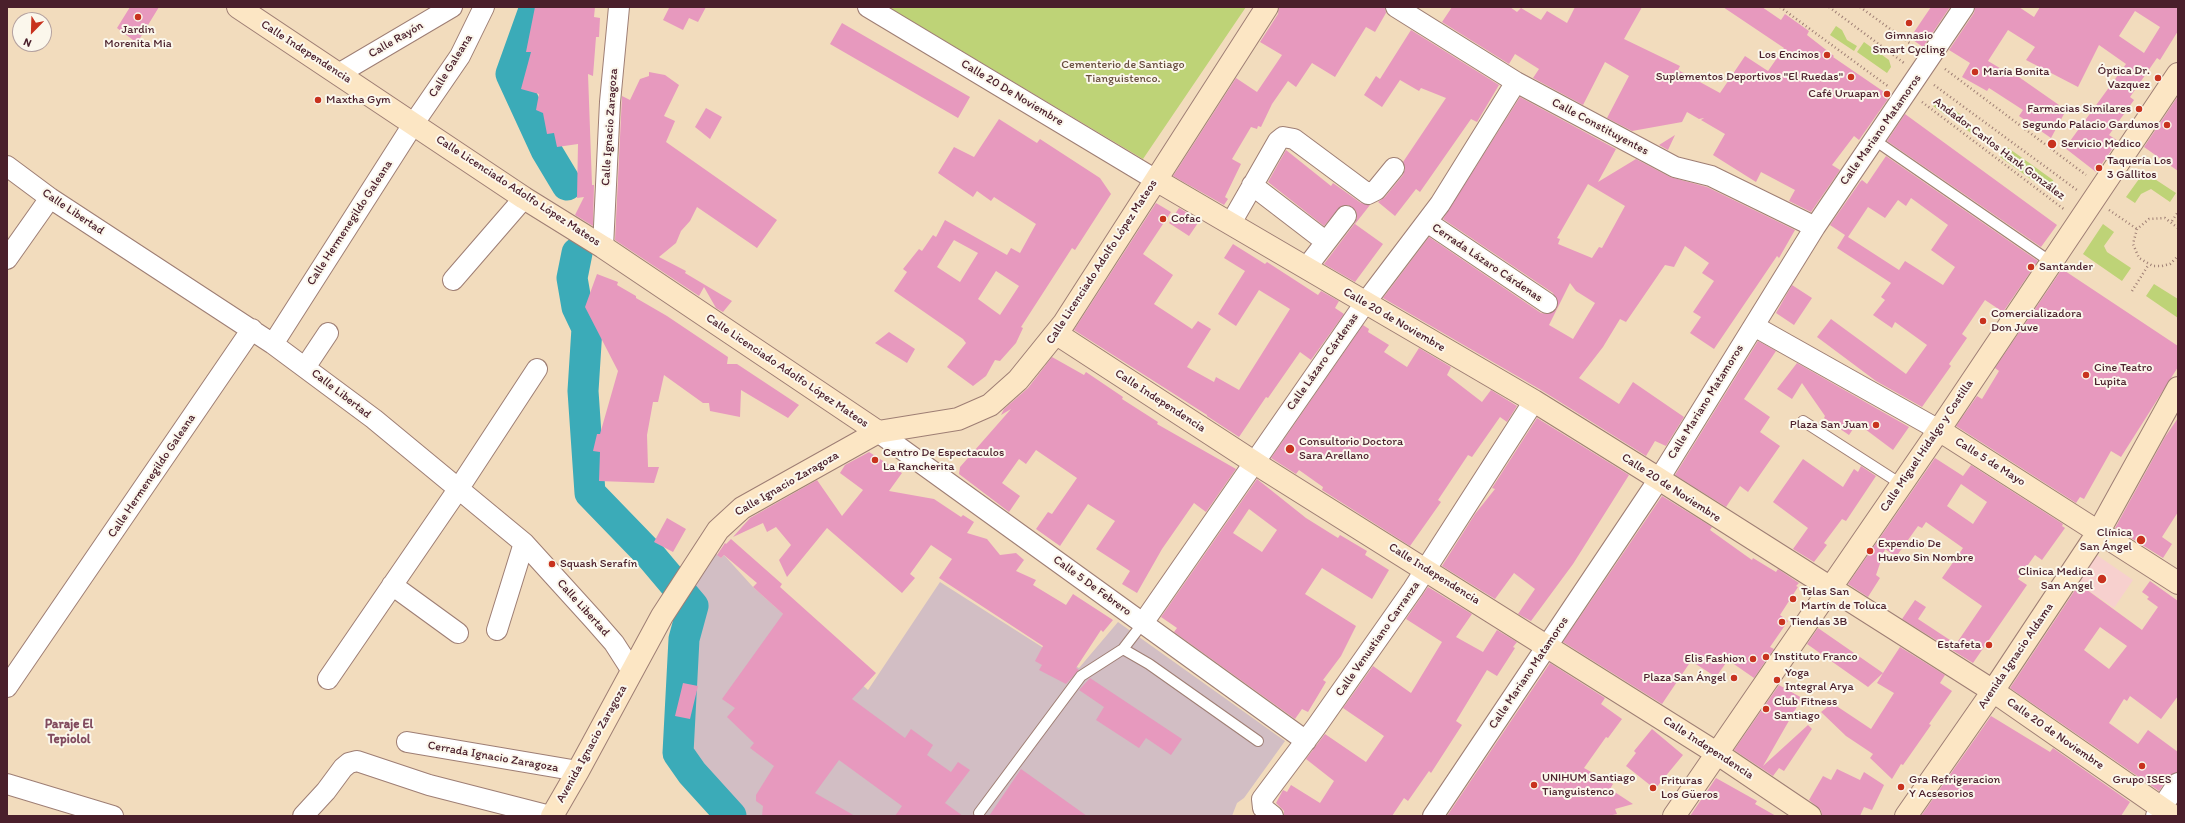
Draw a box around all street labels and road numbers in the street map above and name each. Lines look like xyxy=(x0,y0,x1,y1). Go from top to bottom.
street label: Calle Independencia xyxy=(258,17,354,87)
street label: Calle Rayón xyxy=(366,19,426,61)
street label: Calle Galeana xyxy=(426,32,476,100)
street label: Calle 20 De Noviembre xyxy=(958,57,1066,129)
street label: Calle Ignacio Zaragoza xyxy=(599,68,621,186)
street label: Calle Mariano Matamoros xyxy=(1837,72,1925,188)
street label: Calle Constituyentes xyxy=(1549,95,1651,159)
street label: Andador Carlos Hank González xyxy=(1930,95,2068,203)
street label: Calle Licenciado Adolfo López Mateos xyxy=(433,132,603,250)
street label: Calle Hermenegildo Galeana xyxy=(304,158,396,288)
street label: Calle Licenciado Adolfo López Mateos xyxy=(1043,177,1161,347)
street label: Calle Libertad xyxy=(39,186,107,238)
street label: Cerrada Lázaro Cárdenas xyxy=(1429,221,1545,305)
street label: Calle 20 de Noviembre xyxy=(1340,285,1448,355)
street label: Calle Licenciado Adolfo López Mateos xyxy=(703,311,871,431)
street label: Calle Lázaro Cárdenas xyxy=(1284,311,1362,413)
street label: Calle Mariano Matamoros xyxy=(1665,342,1747,462)
street label: Calle Libertad xyxy=(308,366,374,422)
street label: Calle Independencia xyxy=(1112,366,1208,436)
street label: Calle Miguel Hidalgo y Costilla xyxy=(1877,377,1977,515)
street label: Calle Hermenegildo Galeana xyxy=(105,411,199,541)
street label: Calle 5 de Mayo xyxy=(1952,435,2028,489)
street label: Calle Ignacio Zaragoza xyxy=(732,448,842,520)
street label: Calle 20 de Noviembre xyxy=(1619,450,1723,526)
street label: Calle Independencia xyxy=(1386,540,1482,608)
street label: Calle 5 De Febrero xyxy=(1050,553,1134,619)
street label: Calle Libertad xyxy=(554,576,612,640)
street label: Calle Venustiano Carranza xyxy=(1333,579,1423,699)
street label: Avenida Ignacio Aldama xyxy=(1975,600,2057,712)
street label: Calle Mariano Matamoros xyxy=(1486,614,1572,732)
street label: Avenida Ignacio Zaragoza xyxy=(554,683,630,805)
street label: Calle 20 de Noviembre xyxy=(2004,695,2106,773)
street label: Calle Independencia xyxy=(1660,713,1756,783)
street label: Cerrada Ignacio Zaragoza xyxy=(426,738,560,776)

